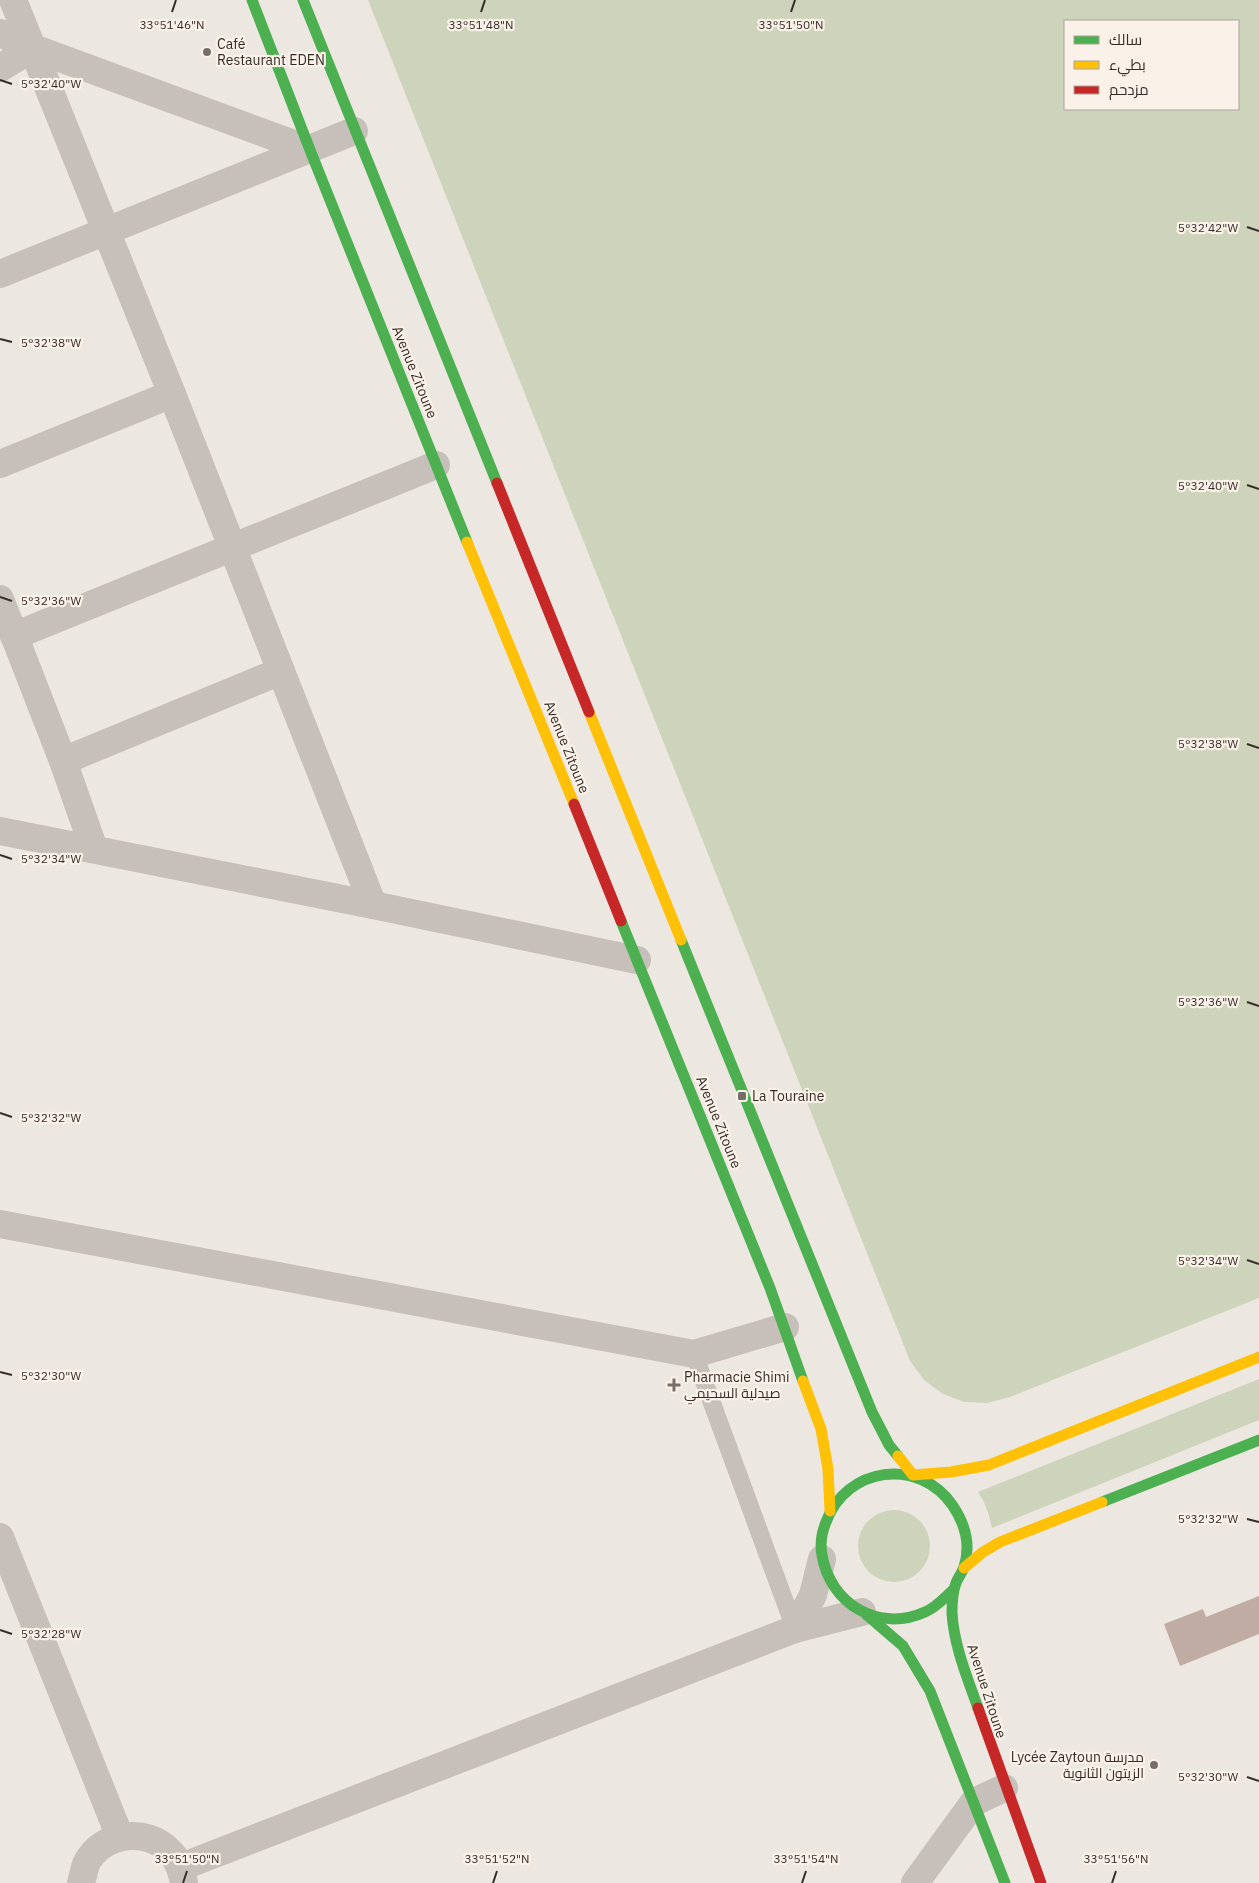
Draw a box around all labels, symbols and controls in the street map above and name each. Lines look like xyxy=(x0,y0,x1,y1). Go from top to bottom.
text: 33°51'46"N xyxy=(139,17,205,32)
text: 33°51'48"N xyxy=(448,17,514,32)
text: 33°51'50"N xyxy=(758,17,824,32)
legend xyxy=(1064,20,1239,110)
text: سالك xyxy=(1109,30,1142,49)
place label: Café Restaurant EDEN xyxy=(217,35,325,69)
marker: Café Restaurant EDEN xyxy=(201,46,213,58)
text: بطيء xyxy=(1109,55,1146,77)
text: 5°32'40"W xyxy=(21,76,82,91)
text: مزدحم xyxy=(1109,80,1149,100)
text: 5°32'42"W xyxy=(1178,220,1239,235)
street label: Avenue Zitoune xyxy=(388,323,442,421)
text: 5°32'38"W xyxy=(21,335,82,350)
text: 5°32'40"W xyxy=(1178,478,1239,493)
text: 5°32'36"W xyxy=(21,593,82,608)
street label: Avenue Zitoune xyxy=(540,698,594,796)
text: 5°32'38"W xyxy=(1178,736,1239,751)
text: 5°32'34"W xyxy=(21,851,82,866)
text: 5°32'36"W xyxy=(1178,994,1239,1009)
street label: Avenue Zitoune xyxy=(692,1073,746,1171)
place label: La Touraine xyxy=(752,1087,825,1105)
marker: La Touraine xyxy=(736,1090,748,1102)
text: 5°32'32"W xyxy=(21,1110,82,1125)
text: 5°32'34"W xyxy=(1178,1253,1239,1268)
text: 5°32'30"W xyxy=(21,1368,82,1383)
place label: Pharmacie Shimi صيدلية السحيمي xyxy=(684,1368,790,1405)
marker: Pharmacie Shimi صيدلية السحيمي xyxy=(668,1379,680,1391)
text: 5°32'32"W xyxy=(1178,1511,1239,1526)
text: 5°32'28"W xyxy=(21,1626,82,1641)
street label: Avenue Zitoune xyxy=(963,1642,1011,1741)
place label: Lycée Zaytoun مدرسة الزيتون الثانوية xyxy=(1011,1748,1144,1782)
marker: Lycée Zaytoun مدرسة الزيتون الثانوية xyxy=(1148,1759,1160,1771)
text: 5°32'30"W xyxy=(1178,1769,1239,1784)
text: 33°51'50"N xyxy=(154,1851,220,1866)
text: 33°51'52"N xyxy=(464,1851,530,1866)
text: 33°51'54"N xyxy=(773,1851,839,1866)
text: 33°51'56"N xyxy=(1083,1851,1149,1866)

